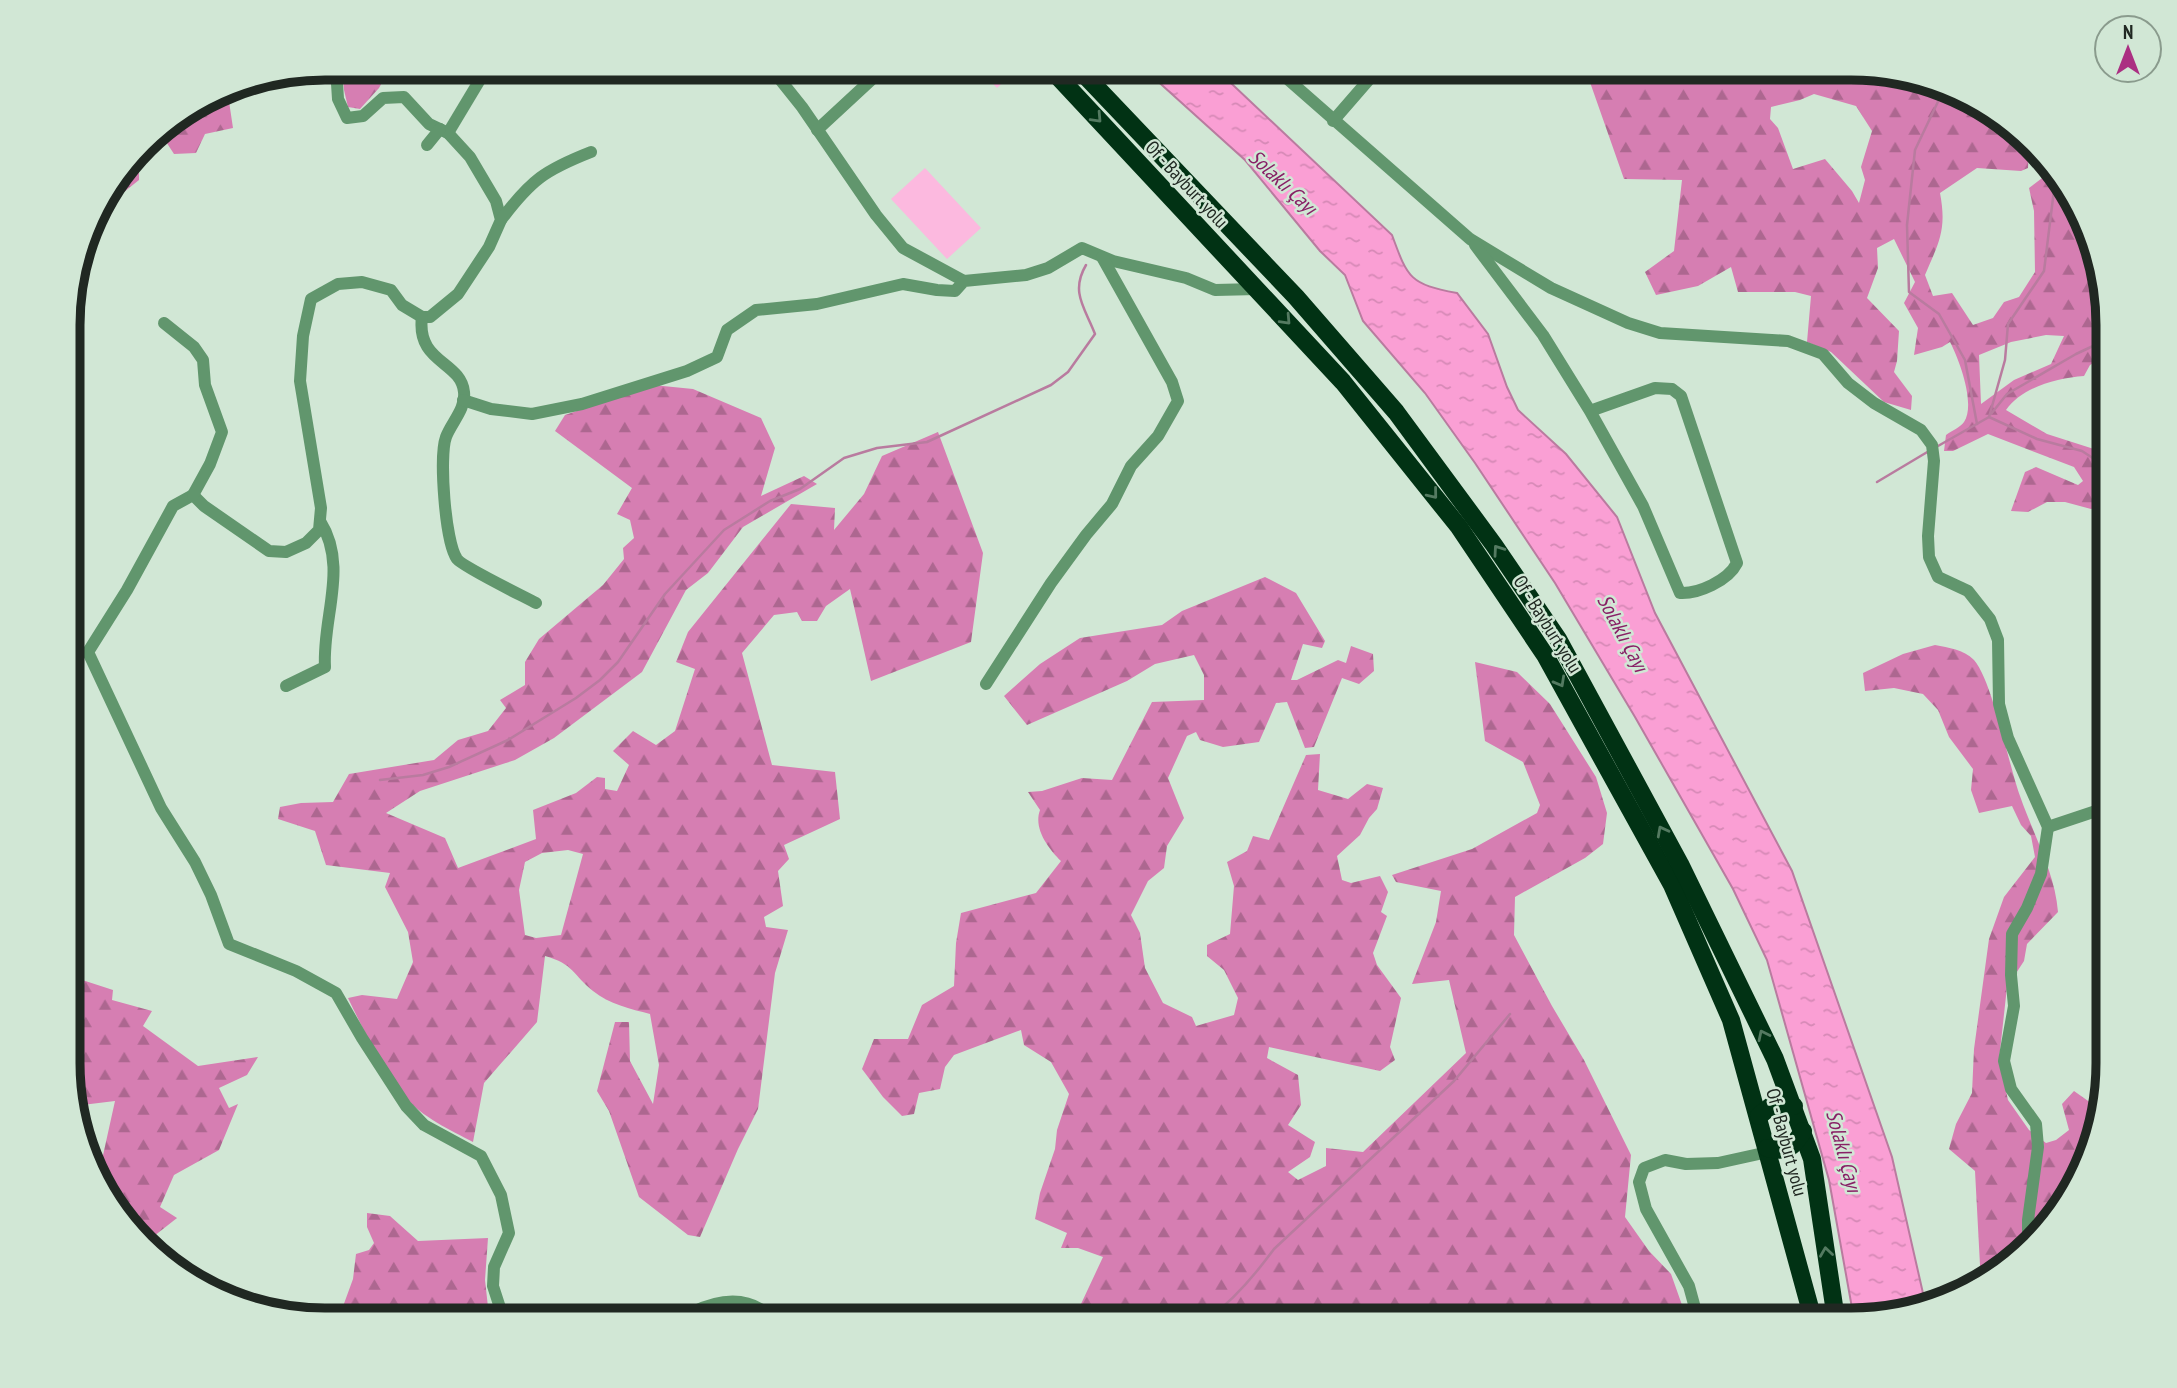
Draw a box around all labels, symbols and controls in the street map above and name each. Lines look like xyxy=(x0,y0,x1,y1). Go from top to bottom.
north arrow xyxy=(2093,14,2163,84)
text: N xyxy=(2123,20,2133,44)
one-way arrow xyxy=(1089,110,1102,123)
street label: Of - Bayburt yolu xyxy=(1141,135,1233,233)
water label: Solaklı Çayı xyxy=(1243,144,1324,221)
one-way arrow xyxy=(1278,312,1290,325)
one-way arrow xyxy=(1424,486,1437,498)
one-way arrow xyxy=(1493,545,1506,558)
street label: Of - Bayburt yolu xyxy=(1509,571,1587,677)
water label: Solaklı Çayı xyxy=(1591,590,1655,678)
one-way arrow xyxy=(1552,675,1565,687)
one-way arrow xyxy=(1657,826,1670,838)
one-way arrow xyxy=(1758,1030,1772,1042)
street label: Of - Bayburt yolu xyxy=(1761,1086,1813,1198)
water label: Solaklı Çayı xyxy=(1820,1107,1868,1196)
one-way arrow xyxy=(1819,1246,1834,1258)

